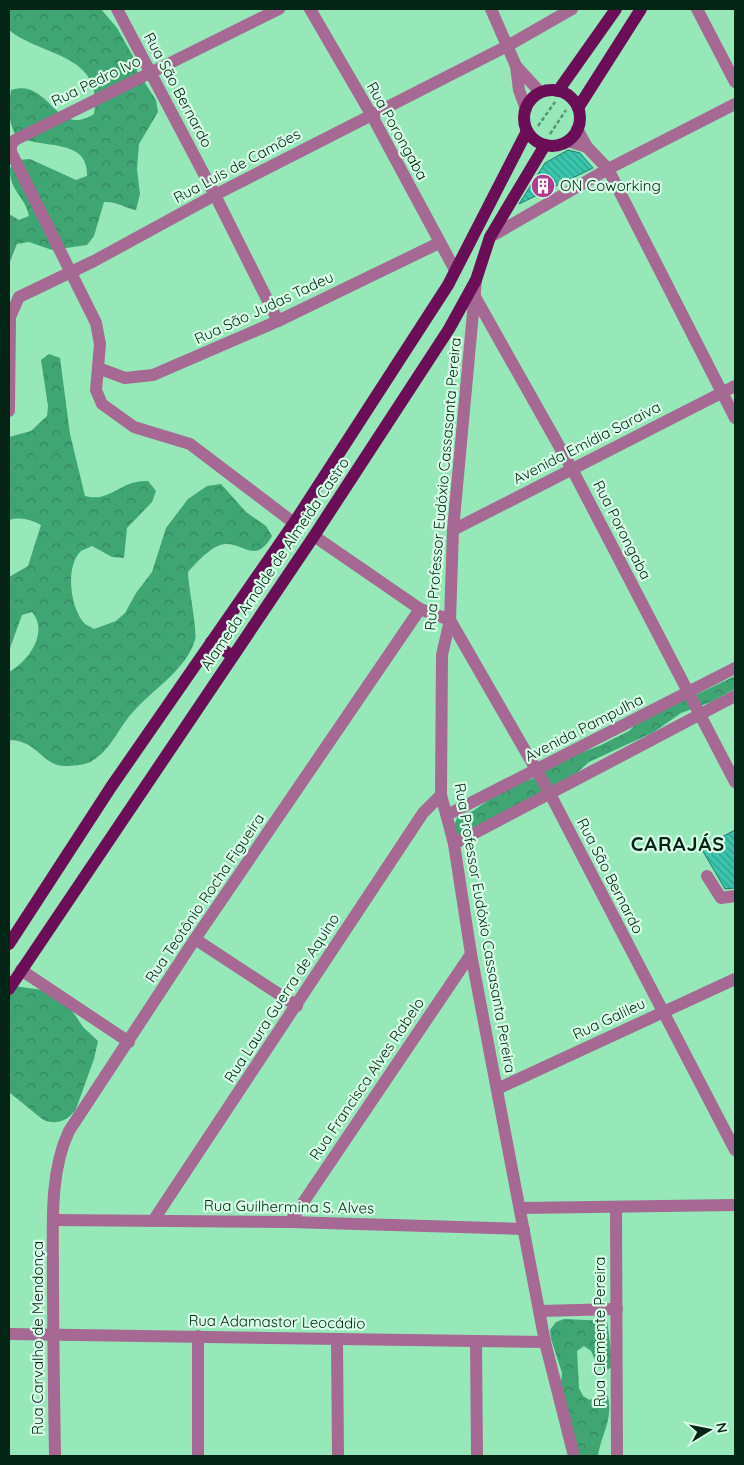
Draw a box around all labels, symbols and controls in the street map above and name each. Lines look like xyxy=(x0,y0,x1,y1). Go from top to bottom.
street label: Rua São Bernardo xyxy=(140,29,217,151)
street label: Rua Pedro Ivo xyxy=(48,51,144,110)
street label: Rua Porongaba xyxy=(363,78,432,183)
street label: Rua Luis de Camões xyxy=(170,124,304,207)
building icon: ON Coworking xyxy=(530,173,556,199)
place label: ON Coworking xyxy=(560,176,661,195)
street label: Rua São Judas Tadeu xyxy=(191,267,336,348)
street label: Rua Professor Eudóxio Cassasanta Pereira xyxy=(420,337,465,631)
street label: Avenida Emídia Saraiva xyxy=(510,397,664,488)
street label: Alameda Arnolde de Almeida Castro xyxy=(196,454,353,674)
street label: Rua Porongaba xyxy=(589,477,656,583)
street label: Avenida Pampulha xyxy=(521,690,646,766)
street label: Rua Professor Eudóxio Cassasanta Pereira xyxy=(451,781,520,1074)
street label: Rua Teotônio Rocha Figueira xyxy=(141,810,268,986)
street label: Rua São Bernardo xyxy=(573,815,648,937)
district label: CARAJÁS xyxy=(631,831,725,856)
street label: Rua Laura Guerra de Aquino xyxy=(220,910,343,1086)
street label: Rua Galileu xyxy=(569,993,648,1044)
street label: Rua Francisca Alves Rabelo xyxy=(305,994,428,1163)
street label: Rua Guilhermina S. Alves xyxy=(204,1196,374,1217)
street label: Rua Carvalho de Mendonça xyxy=(28,1241,47,1435)
street label: Rua Clemente Pereira xyxy=(590,1257,609,1407)
street label: Rua Adamastor Leocádio xyxy=(188,1310,366,1333)
north arrow xyxy=(684,1405,734,1455)
text: N xyxy=(712,1421,732,1434)

